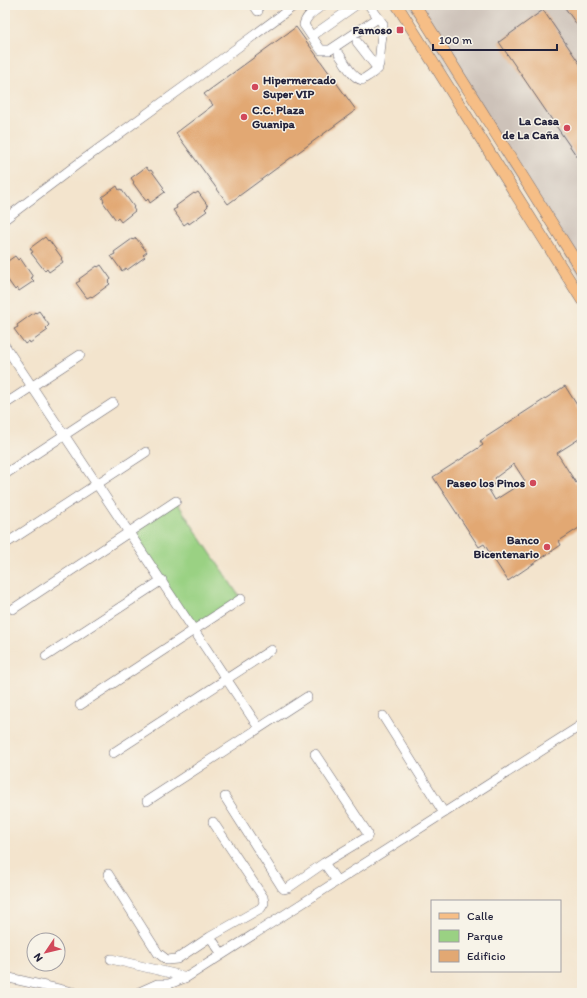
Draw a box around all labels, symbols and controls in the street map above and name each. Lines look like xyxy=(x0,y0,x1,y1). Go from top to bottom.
place label: Famoso xyxy=(352,23,392,37)
marker: Famoso xyxy=(395,25,405,35)
scale bar xyxy=(433,26,557,52)
text: 100 m xyxy=(439,33,472,47)
place label: Hipermercado Super VIP xyxy=(263,73,336,102)
marker: Hipermercado Super VIP xyxy=(250,82,260,92)
place label: C.C. Plaza Guanipa xyxy=(252,103,304,132)
marker: C.C. Plaza Guanipa xyxy=(239,112,249,122)
place label: La Casa de La Caña xyxy=(502,114,560,142)
marker: La Casa de La Caña xyxy=(562,123,572,133)
place label: Paseo los Pinos xyxy=(447,476,526,490)
marker: Paseo los Pinos xyxy=(528,478,538,488)
place label: Banco Bicentenario xyxy=(473,533,539,561)
marker: Banco Bicentenario xyxy=(542,542,552,552)
legend xyxy=(431,900,561,972)
text: Calle xyxy=(467,909,494,923)
text: Parque xyxy=(467,929,503,943)
north arrow xyxy=(26,932,66,972)
text: Edificio xyxy=(467,949,506,963)
text: N xyxy=(31,951,46,964)

